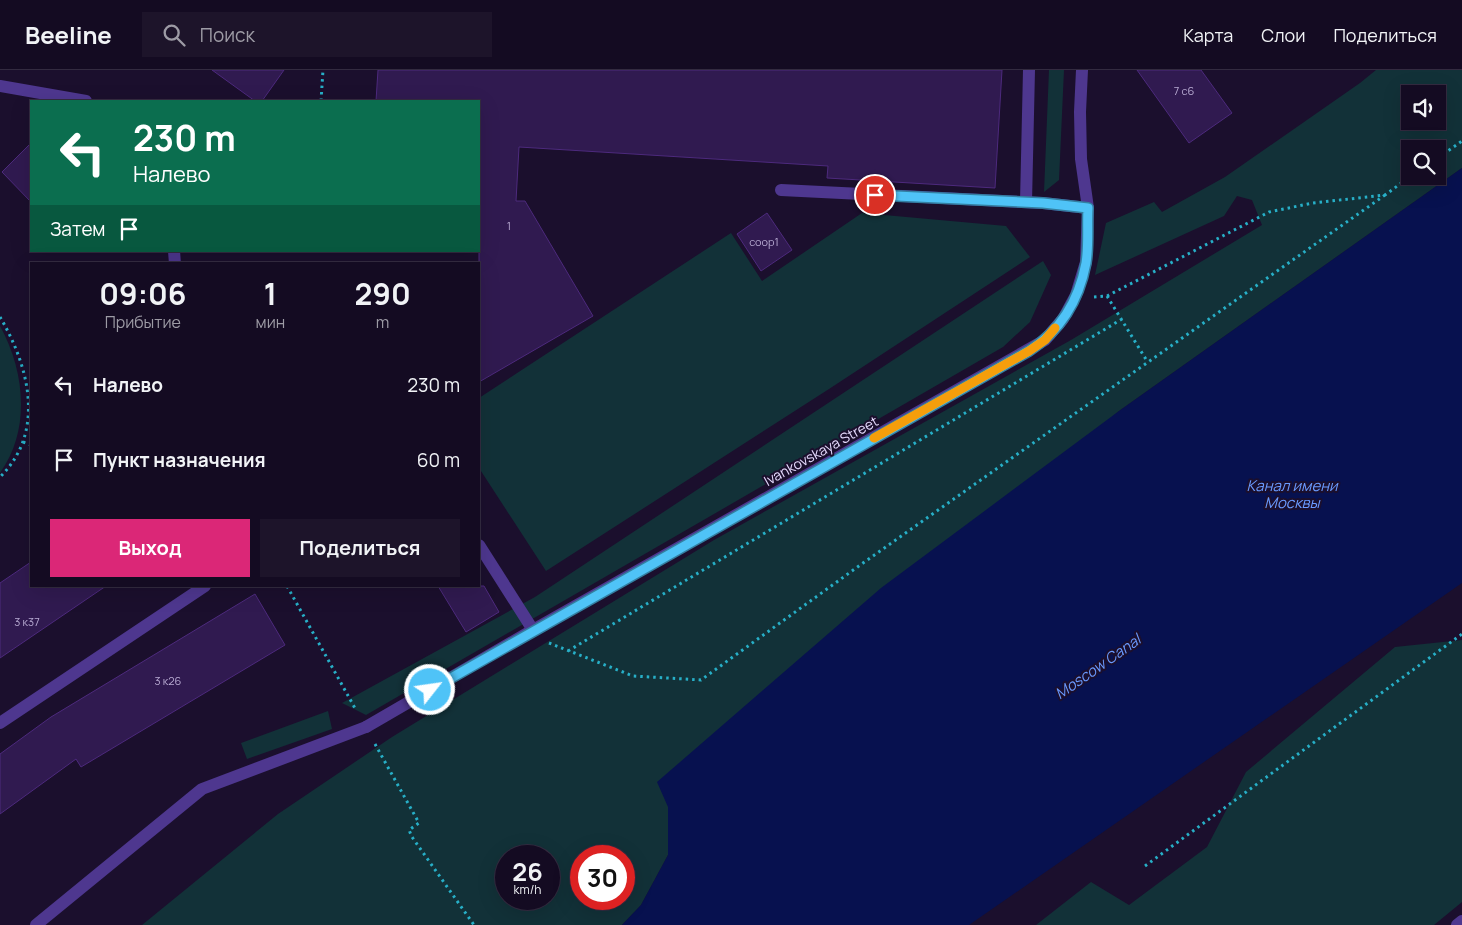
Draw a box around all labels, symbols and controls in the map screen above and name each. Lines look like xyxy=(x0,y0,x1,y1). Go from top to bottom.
search box xyxy=(142,12,492,57)
text: Beeline xyxy=(25,18,112,51)
icon: search xyxy=(160,21,188,49)
text: Поиск xyxy=(200,22,255,48)
text: Карта xyxy=(1183,23,1233,47)
text: Слои xyxy=(1261,23,1305,47)
text: Поделиться xyxy=(1333,23,1437,47)
house number: 7 с6 xyxy=(1174,83,1194,98)
map controls xyxy=(1401,85,1446,185)
button: sound xyxy=(1401,85,1446,130)
text: 230 m xyxy=(133,114,236,162)
icon: left xyxy=(50,120,115,185)
button: search xyxy=(1401,140,1446,185)
text: Налево xyxy=(133,159,211,189)
pin xyxy=(854,174,896,216)
icon: arrive xyxy=(861,181,889,209)
icon: arrive xyxy=(115,215,143,243)
text: Затем xyxy=(50,216,105,242)
house number: 1 xyxy=(507,218,511,233)
house number: соор1 xyxy=(749,234,779,249)
text: 09:06 xyxy=(99,273,186,314)
text: 1 xyxy=(264,273,277,314)
text: 290 xyxy=(354,273,411,314)
text: Прибытие xyxy=(105,311,181,333)
text: мин xyxy=(256,311,285,333)
text: m xyxy=(376,311,389,333)
icon: left xyxy=(50,371,78,399)
text: Налево xyxy=(93,372,163,398)
text: 230 m xyxy=(407,372,460,398)
street label: Ivankovskaya Street xyxy=(760,411,882,490)
icon: arrive xyxy=(50,446,78,474)
text: Пункт назначения xyxy=(93,447,266,473)
text: 60 m xyxy=(417,447,460,473)
water label: Канал имени Москвы xyxy=(1246,475,1339,513)
button: Выход xyxy=(50,519,250,577)
button: Поделиться xyxy=(260,519,460,577)
house number: 3 к37 xyxy=(14,614,40,629)
water label: Moscow Canal xyxy=(1051,628,1147,704)
position arrow xyxy=(403,663,455,715)
house number: 3 к26 xyxy=(155,673,182,688)
speed limit sign: 30 xyxy=(570,845,635,910)
text: 26 xyxy=(512,854,543,889)
text: km/h xyxy=(514,881,541,898)

